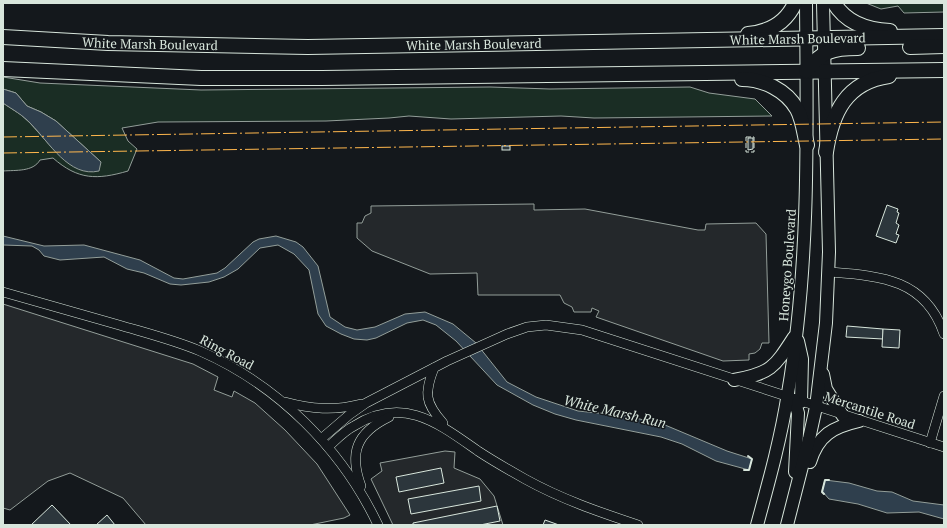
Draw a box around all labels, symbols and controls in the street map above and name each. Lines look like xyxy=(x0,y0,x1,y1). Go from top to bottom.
street label: White Marsh Boulevard xyxy=(730,28,866,49)
street label: White Marsh Boulevard xyxy=(81,33,218,54)
street label: White Marsh Boulevard xyxy=(406,34,542,54)
street label: Honeygo Boulevard xyxy=(774,208,800,322)
street label: Ring Road xyxy=(197,330,257,374)
street label: Mercantile Road xyxy=(822,387,918,433)
water label: White Marsh Run xyxy=(562,390,668,432)

